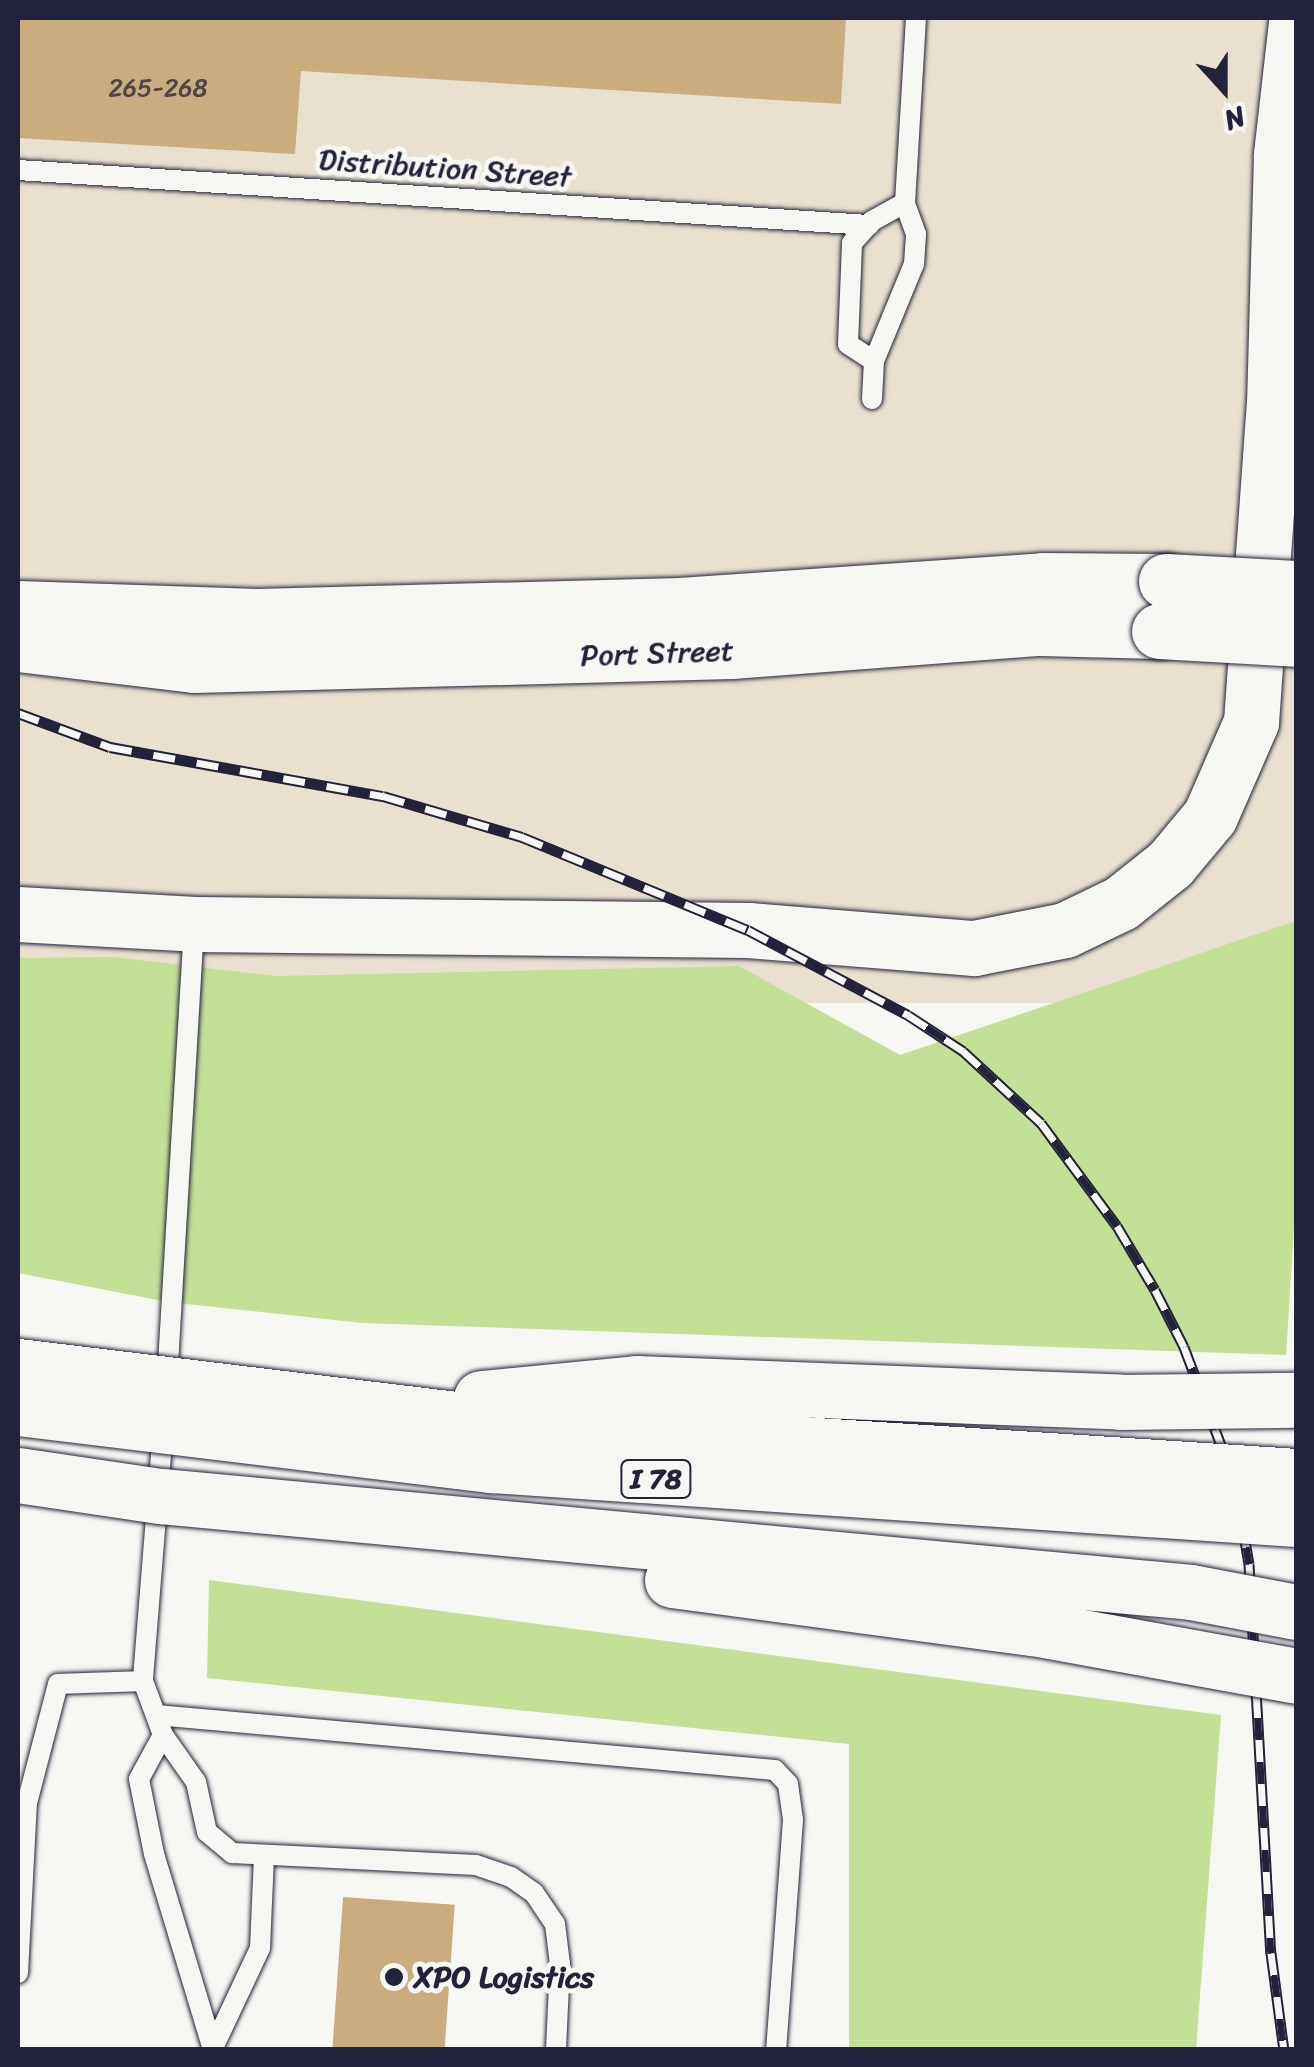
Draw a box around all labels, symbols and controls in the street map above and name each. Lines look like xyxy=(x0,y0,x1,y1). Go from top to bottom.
north arrow xyxy=(1174,40,1274,140)
house number: 265-268 xyxy=(108,73,208,103)
text: N xyxy=(1217,92,1253,145)
street label: Distribution Street xyxy=(317,141,573,195)
street label: Port Street xyxy=(579,632,735,674)
road number: I 78 xyxy=(618,1456,694,1502)
place label: XPO Logistics xyxy=(414,1959,594,1995)
marker: XPO Logistics xyxy=(383,1966,405,1988)

